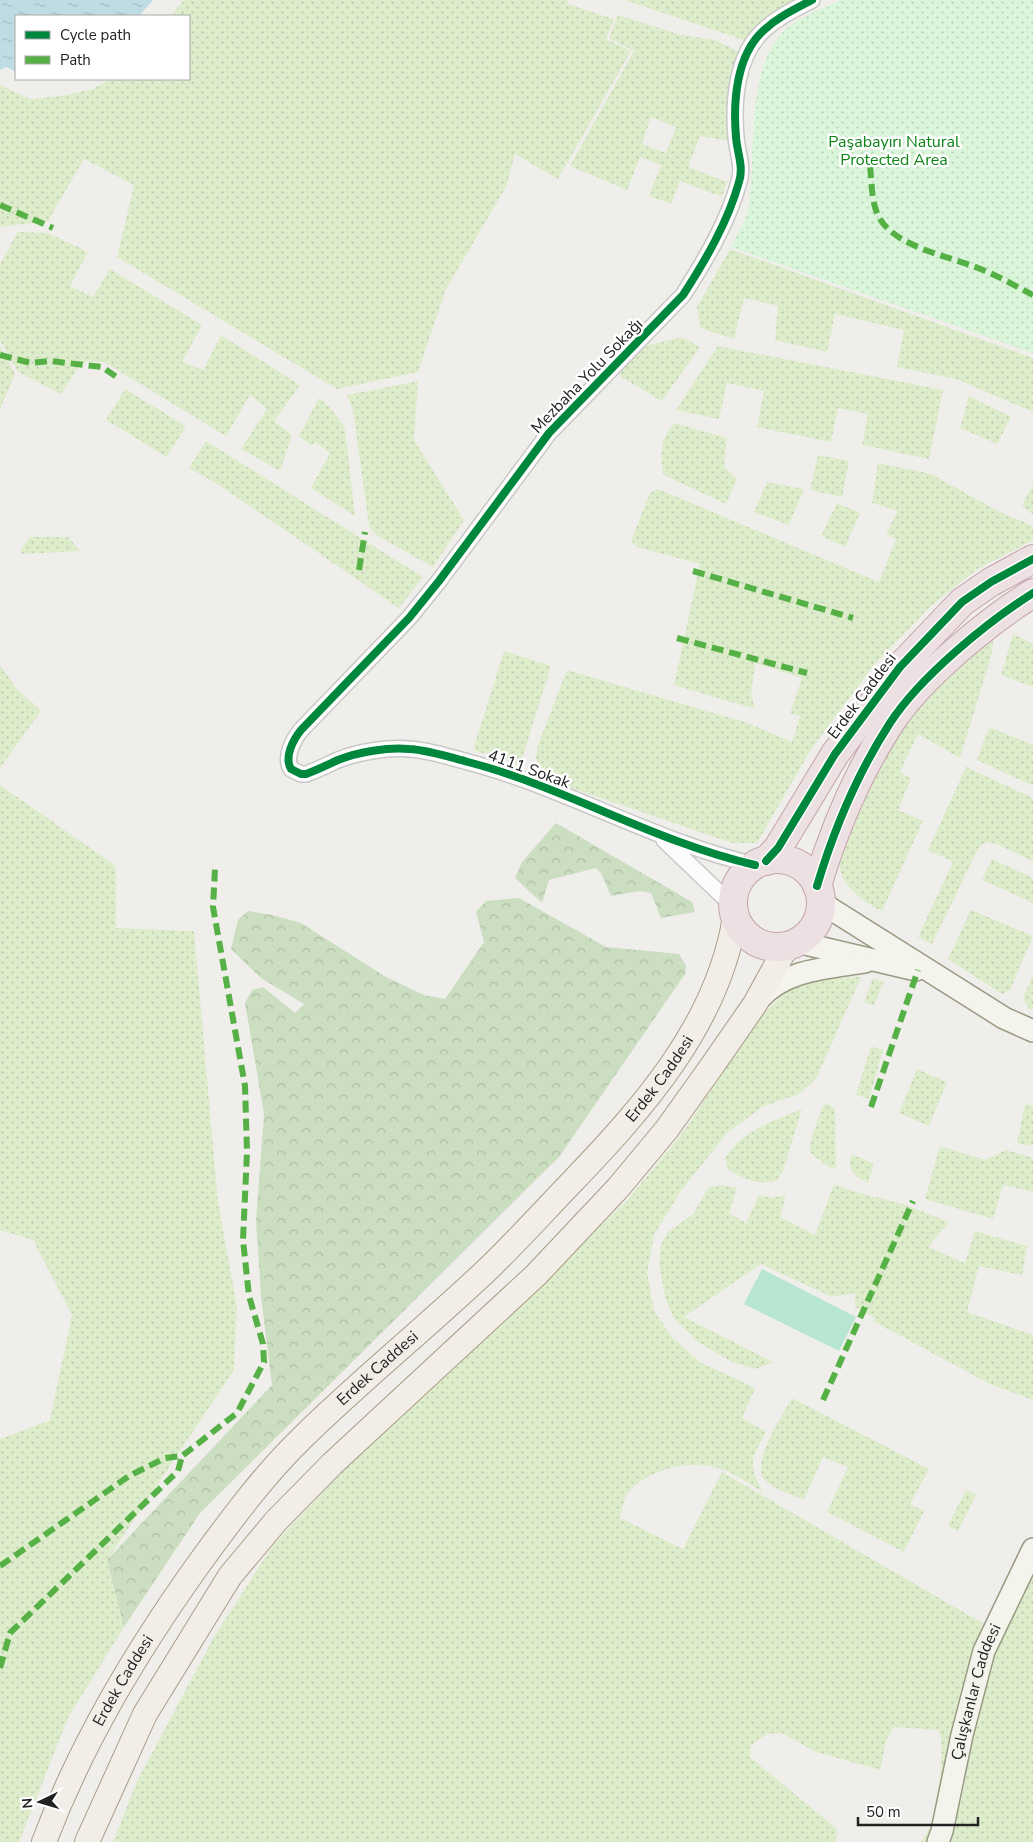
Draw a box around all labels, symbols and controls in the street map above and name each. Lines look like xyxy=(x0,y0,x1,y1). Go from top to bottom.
legend xyxy=(15,15,190,80)
text: Cycle path xyxy=(60,25,131,45)
text: Path xyxy=(60,50,91,70)
park label: Paşabayırı Natural Protected Area xyxy=(828,131,960,171)
street label: Mezbaha Yolu Sokağı xyxy=(526,314,648,438)
street label: Erdek Caddesi xyxy=(822,648,902,744)
street label: 4111 Sokak xyxy=(485,744,574,794)
street label: Erdek Caddesi xyxy=(621,1032,699,1127)
street label: Erdek Caddesi xyxy=(332,1326,423,1411)
street label: Çalışkanlar Caddesi xyxy=(946,1620,1007,1762)
street label: Erdek Caddesi xyxy=(88,1631,159,1730)
north arrow xyxy=(15,1777,65,1827)
scale bar xyxy=(858,1794,978,1826)
text: N xyxy=(18,1797,37,1809)
text: 50 m xyxy=(866,1802,901,1822)

